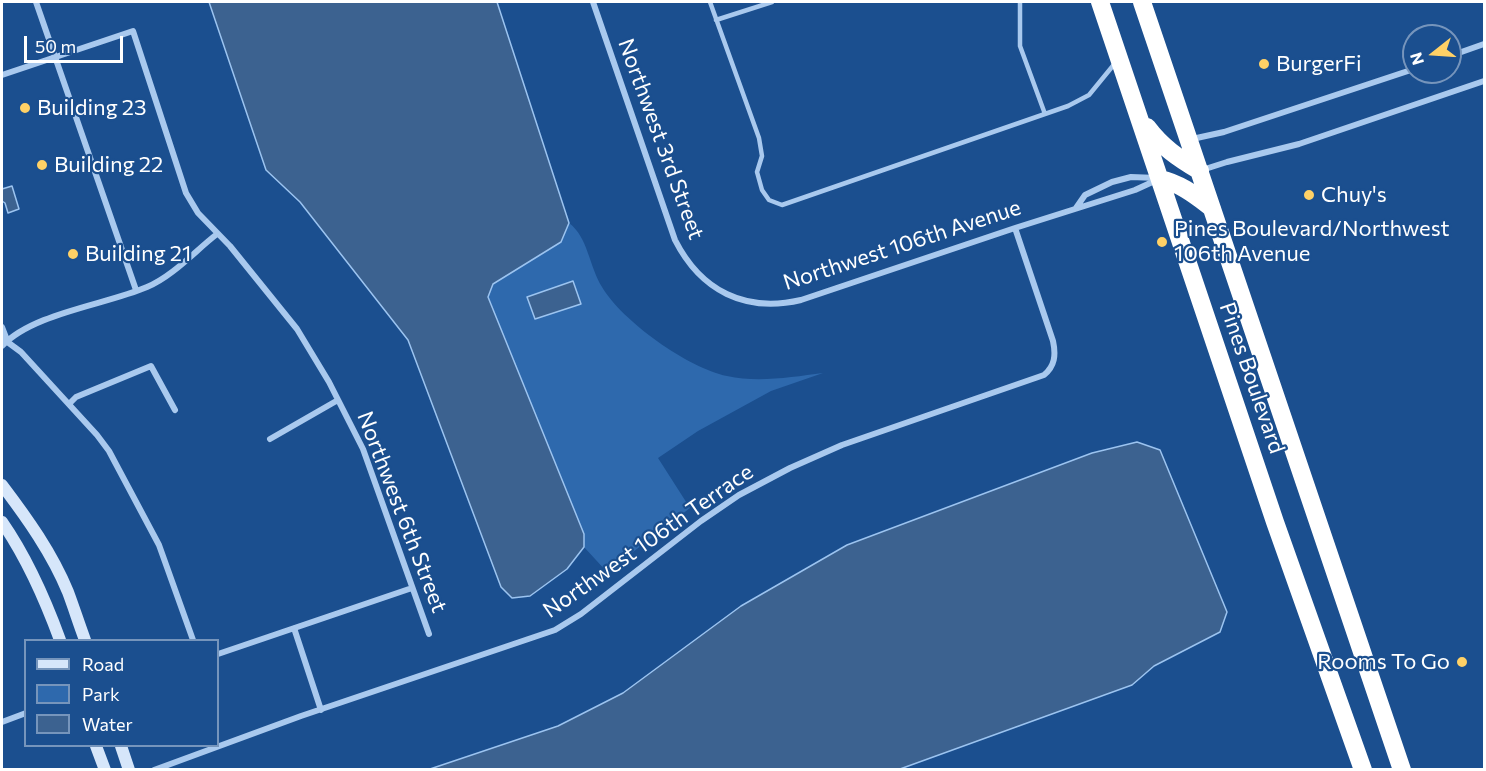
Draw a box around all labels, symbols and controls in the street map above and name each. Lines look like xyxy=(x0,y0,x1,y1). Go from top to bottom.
scale bar xyxy=(27,24,126,62)
north arrow xyxy=(1402,24,1462,84)
text: 50 m xyxy=(35,35,76,57)
street label: Northwest 3rd Street xyxy=(612,35,710,243)
text: N xyxy=(1405,50,1427,67)
place label: BurgerFi xyxy=(1276,51,1362,77)
marker: BurgerFi xyxy=(1257,57,1271,71)
place label: Building 23 xyxy=(37,95,147,121)
marker: Building 23 xyxy=(18,101,32,115)
place label: Building 22 xyxy=(54,152,163,178)
marker: Building 22 xyxy=(35,158,49,172)
place label: Chuy's xyxy=(1321,182,1387,208)
marker: Chuy's xyxy=(1302,188,1316,202)
street label: Northwest 106th Avenue xyxy=(780,194,1024,296)
place label: Pines Boulevard/Northwest 106th Avenue xyxy=(1174,216,1450,268)
marker: Pines Boulevard/Northwest 106th Avenue xyxy=(1155,235,1169,249)
place label: Building 21 xyxy=(85,241,191,267)
marker: Building 21 xyxy=(66,247,80,261)
street label: Pines Boulevard xyxy=(1214,299,1290,457)
street label: Northwest 6th Street xyxy=(351,408,453,616)
street label: Northwest 106th Terrace xyxy=(538,458,758,624)
legend xyxy=(24,639,219,747)
place label: Rooms To Go xyxy=(1317,649,1450,675)
text: Road xyxy=(82,653,124,675)
marker: Rooms To Go xyxy=(1455,655,1469,669)
text: Park xyxy=(82,683,120,705)
text: Water xyxy=(82,713,133,735)

